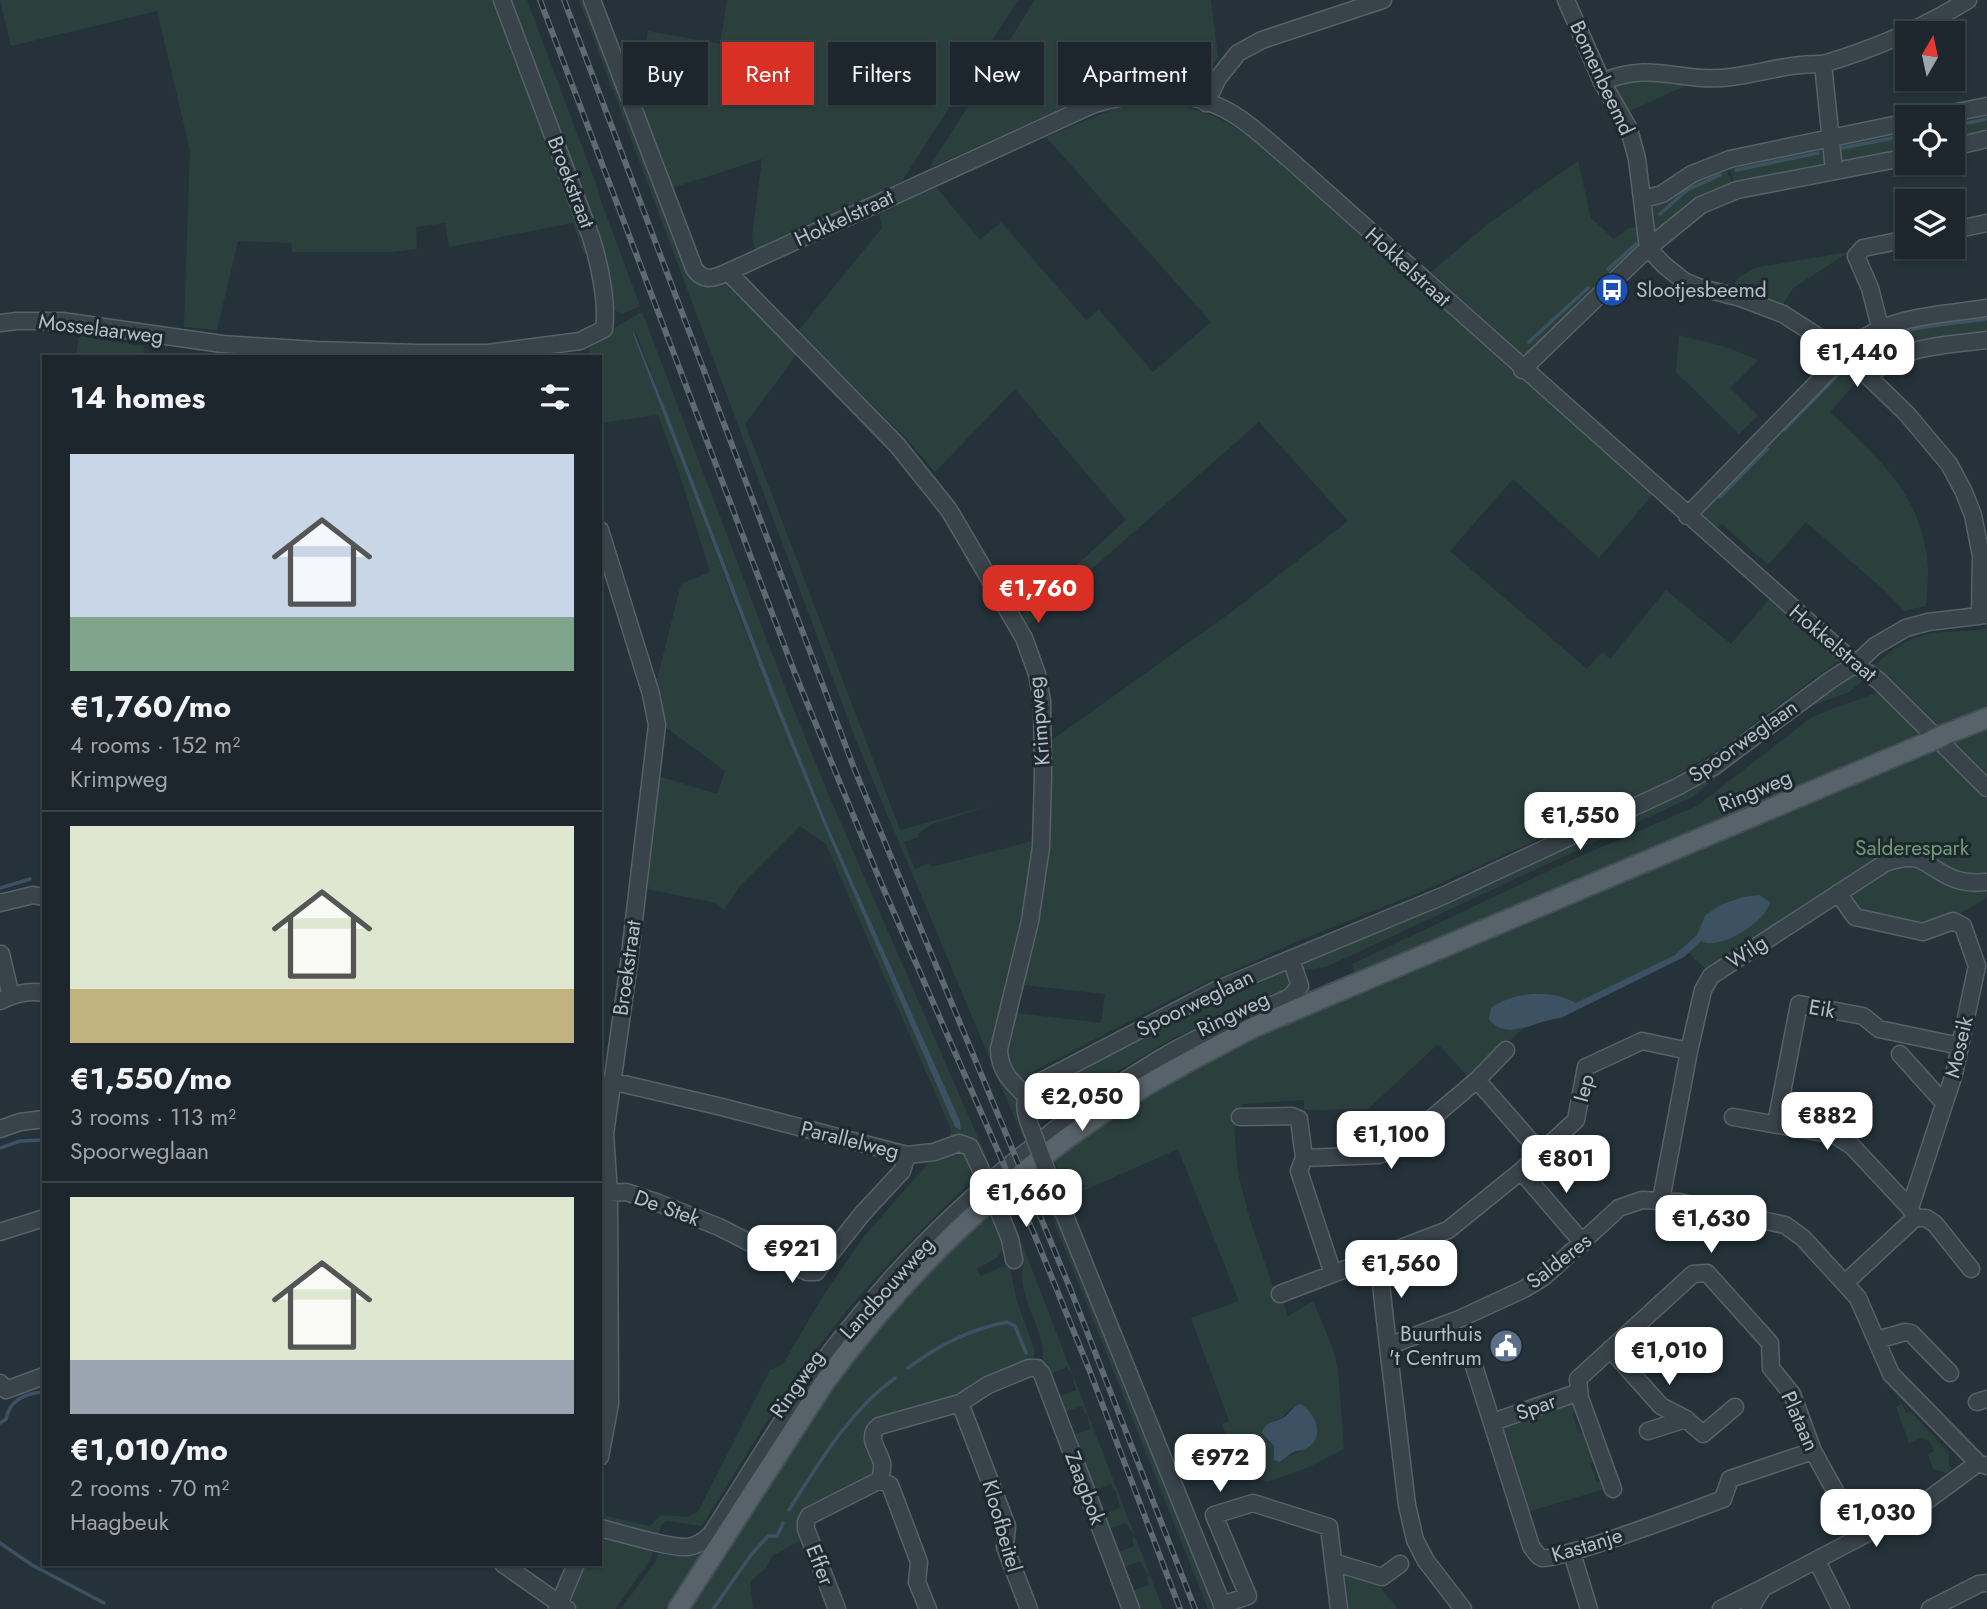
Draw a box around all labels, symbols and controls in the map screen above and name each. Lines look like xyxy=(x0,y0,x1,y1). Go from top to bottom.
street label: Bomenbeemd xyxy=(1562,16,1642,140)
north arrow xyxy=(1895,21,1965,91)
map controls xyxy=(1895,21,1965,259)
chip: Buy xyxy=(623,42,708,105)
chip: Rent xyxy=(722,42,814,105)
chip: Filters xyxy=(828,42,936,105)
chip: New xyxy=(950,42,1044,105)
chip: Apartment xyxy=(1058,42,1211,105)
button: locate xyxy=(1895,105,1965,175)
street label: Broekstraat xyxy=(540,132,602,232)
street label: Hokkelstraat xyxy=(790,182,898,254)
button: layers xyxy=(1895,189,1965,259)
street label: Hokkelstraat xyxy=(1358,220,1458,314)
bus stop icon: Slootjesbeemd xyxy=(1593,271,1631,309)
place label: Slootjesbeemd xyxy=(1636,275,1767,305)
street label: Mosselaarweg xyxy=(37,306,165,352)
pin: €1,440 xyxy=(1800,330,1914,389)
text: €1,440 xyxy=(1816,335,1898,369)
text: 14 homes xyxy=(70,376,205,419)
icon: filters xyxy=(536,378,574,416)
icon: home xyxy=(259,499,385,625)
pin: €1,760 xyxy=(981,566,1095,625)
text: €1,760 xyxy=(999,571,1077,605)
street label: Hokkelstraat xyxy=(1783,597,1883,689)
street label: Krimpweg xyxy=(1020,675,1058,767)
text: €1,760/mo xyxy=(70,685,231,728)
street label: Spoorweglaan xyxy=(1682,692,1804,790)
text: 4 rooms · 152 m² xyxy=(70,728,240,762)
text: Krimpweg xyxy=(70,762,168,796)
street label: Ringweg xyxy=(1714,762,1796,820)
pin: €1,550 xyxy=(1523,792,1637,852)
text: €1,550 xyxy=(1540,798,1620,832)
park label: Salderespark xyxy=(1855,833,1970,863)
icon: home xyxy=(259,871,385,997)
street label: Broekstraat xyxy=(605,918,649,1018)
street label: Wilg xyxy=(1721,928,1773,976)
street label: Spoorweglaan xyxy=(1131,962,1259,1044)
street label: Ringweg xyxy=(1192,984,1274,1044)
street label: Eik xyxy=(1806,992,1838,1026)
street label: Moseik xyxy=(1937,1012,1981,1081)
text: €1,550/mo xyxy=(70,1057,232,1100)
street label: Iep xyxy=(1566,1071,1602,1105)
pin: €2,050 xyxy=(1025,1074,1139,1133)
text: €2,050 xyxy=(1041,1079,1123,1113)
pin: €882 xyxy=(1786,1092,1868,1152)
text: €882 xyxy=(1798,1098,1857,1132)
text: 3 rooms · 113 m² xyxy=(70,1100,236,1134)
pin: €1,100 xyxy=(1334,1112,1448,1171)
street label: Parallelweg xyxy=(798,1113,902,1167)
text: €1,100 xyxy=(1353,1117,1429,1151)
text: Spoorweglaan xyxy=(70,1134,209,1168)
pin: €801 xyxy=(1525,1136,1607,1195)
text: €801 xyxy=(1538,1141,1594,1175)
pin: €1,660 xyxy=(969,1170,1083,1229)
text: €1,660 xyxy=(986,1175,1066,1209)
street label: De Stek xyxy=(630,1182,705,1234)
pin: €1,630 xyxy=(1654,1196,1768,1255)
text: €1,630 xyxy=(1671,1201,1751,1235)
pin: €921 xyxy=(751,1226,833,1285)
street label: Salderes xyxy=(1520,1226,1598,1296)
street label: Landbouwweg xyxy=(833,1230,941,1346)
text: €921 xyxy=(763,1231,821,1265)
pin: €1,560 xyxy=(1344,1240,1458,1300)
icon: home xyxy=(259,1242,385,1368)
text: €1,560 xyxy=(1361,1246,1441,1280)
place label: Buurthuis 't Centrum xyxy=(1389,1319,1482,1373)
public building icon: Buurthuis 't Centrum xyxy=(1487,1327,1525,1365)
pin: €1,010 xyxy=(1612,1328,1726,1387)
text: €1,010 xyxy=(1631,1333,1707,1367)
street label: Ringweg xyxy=(763,1344,831,1424)
street label: Spar xyxy=(1512,1386,1561,1428)
street label: Plataan xyxy=(1774,1386,1826,1456)
text: €1,010/mo xyxy=(70,1428,228,1471)
pin: €972 xyxy=(1179,1434,1261,1494)
text: €972 xyxy=(1191,1440,1249,1474)
street label: Zaagbok xyxy=(1057,1447,1113,1530)
text: 2 rooms · 70 m² xyxy=(70,1471,229,1505)
street label: Kloofbeitel xyxy=(975,1476,1029,1576)
pin: €1,030 xyxy=(1819,1490,1933,1549)
text: €1,030 xyxy=(1837,1495,1915,1529)
text: Haagbeuk xyxy=(70,1505,169,1539)
street label: Kastanje xyxy=(1548,1520,1626,1570)
street label: Effer xyxy=(798,1540,842,1591)

